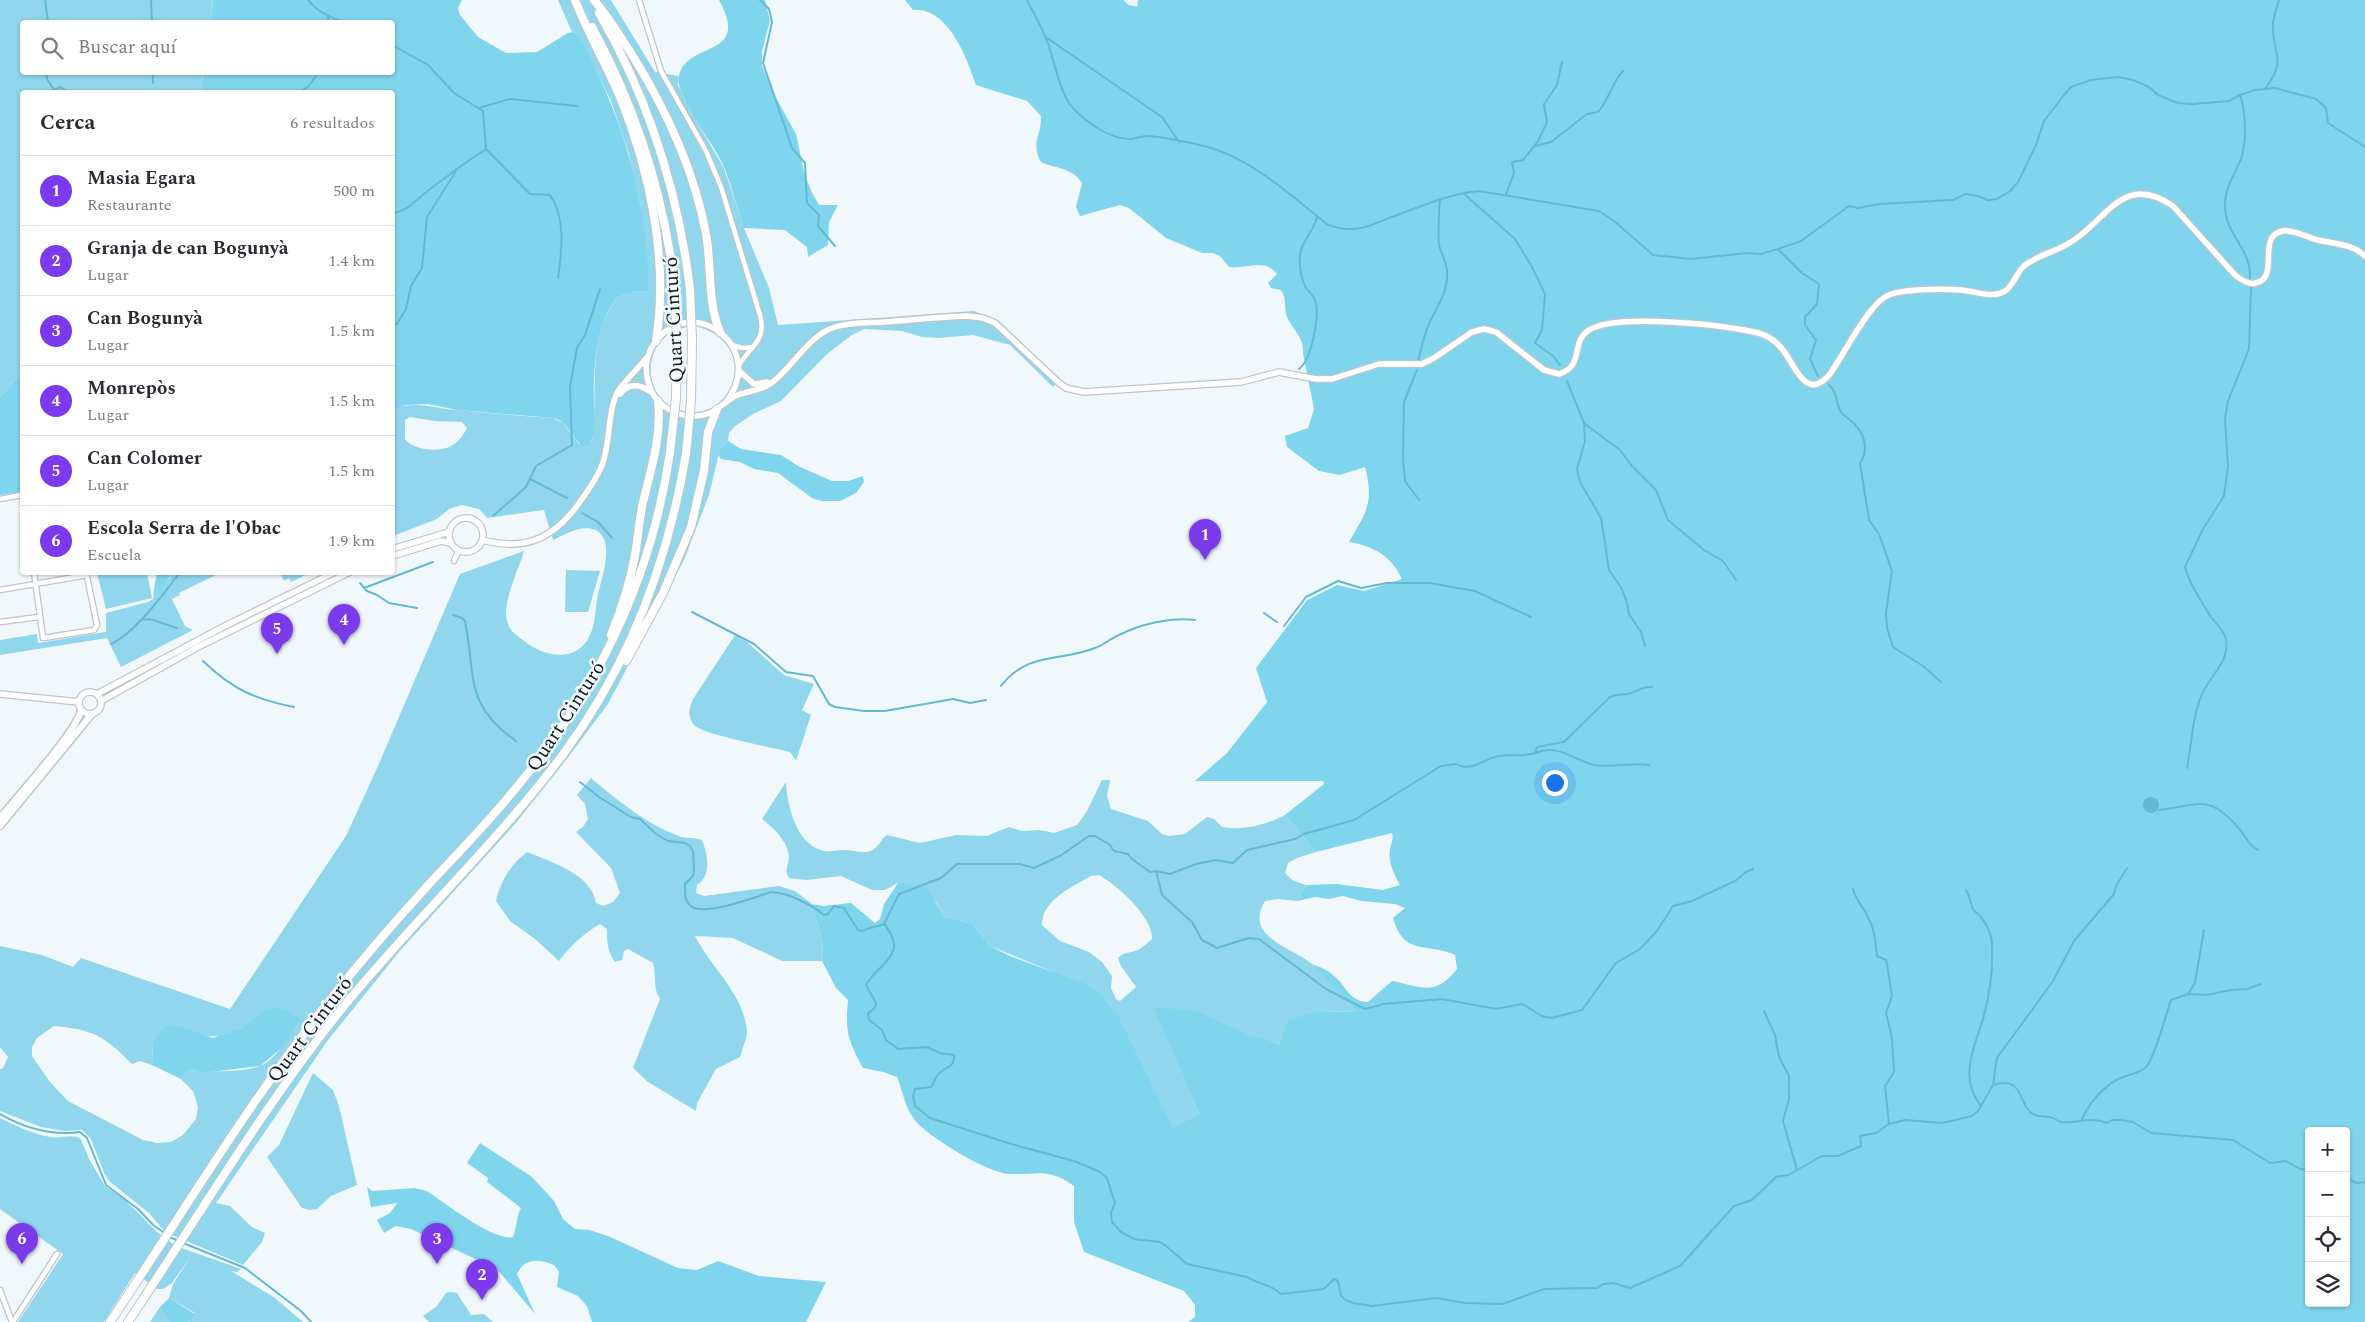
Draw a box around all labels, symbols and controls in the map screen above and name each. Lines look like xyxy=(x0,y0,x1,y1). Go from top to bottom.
search box xyxy=(20,20,395,75)
text: Buscar aquí xyxy=(78,33,177,62)
icon: search xyxy=(38,34,66,62)
text: Cerca xyxy=(40,107,95,139)
text: 6 resultados xyxy=(290,111,375,135)
text: Masia Egara xyxy=(87,164,196,193)
text: 1 xyxy=(52,179,60,203)
text: 500 m xyxy=(333,179,375,203)
text: Restaurante xyxy=(87,193,172,217)
text: Granja de can Bogunyà xyxy=(87,234,289,263)
text: 2 xyxy=(52,249,60,273)
text: 1.4 km xyxy=(328,249,375,273)
street label: Quart Cinturó xyxy=(656,256,692,384)
text: Lugar xyxy=(87,263,129,287)
text: Can Bogunyà xyxy=(87,304,203,333)
text: 3 xyxy=(52,319,60,343)
text: 1.5 km xyxy=(328,319,375,343)
text: Lugar xyxy=(87,333,129,357)
text: Monrepòs xyxy=(87,374,176,403)
text: 4 xyxy=(52,389,60,413)
text: 1.5 km xyxy=(328,389,375,413)
text: Lugar xyxy=(87,403,129,427)
text: Can Colomer xyxy=(87,444,202,473)
text: 5 xyxy=(52,459,60,483)
text: 1.5 km xyxy=(328,459,375,483)
text: Lugar xyxy=(87,473,129,497)
text: Escola Serra de l'Obac xyxy=(87,514,281,543)
pin: 1 xyxy=(1189,519,1221,560)
text: 6 xyxy=(52,529,60,553)
text: 1.9 km xyxy=(328,529,375,553)
text: Escuela xyxy=(87,543,141,567)
pin: 4 xyxy=(328,604,360,645)
pin: 5 xyxy=(261,613,293,654)
street label: Quart Cinturó xyxy=(519,655,613,778)
your location xyxy=(1542,770,1568,796)
street label: Quart Cinturó xyxy=(260,970,360,1089)
map controls xyxy=(2305,1127,2350,1307)
button: + xyxy=(2305,1127,2350,1172)
button: − xyxy=(2305,1172,2350,1217)
button: locate xyxy=(2305,1217,2350,1262)
pin: 6 xyxy=(6,1223,38,1264)
pin: 3 xyxy=(421,1223,453,1264)
pin: 2 xyxy=(466,1259,498,1300)
button: layers xyxy=(2305,1262,2350,1307)

